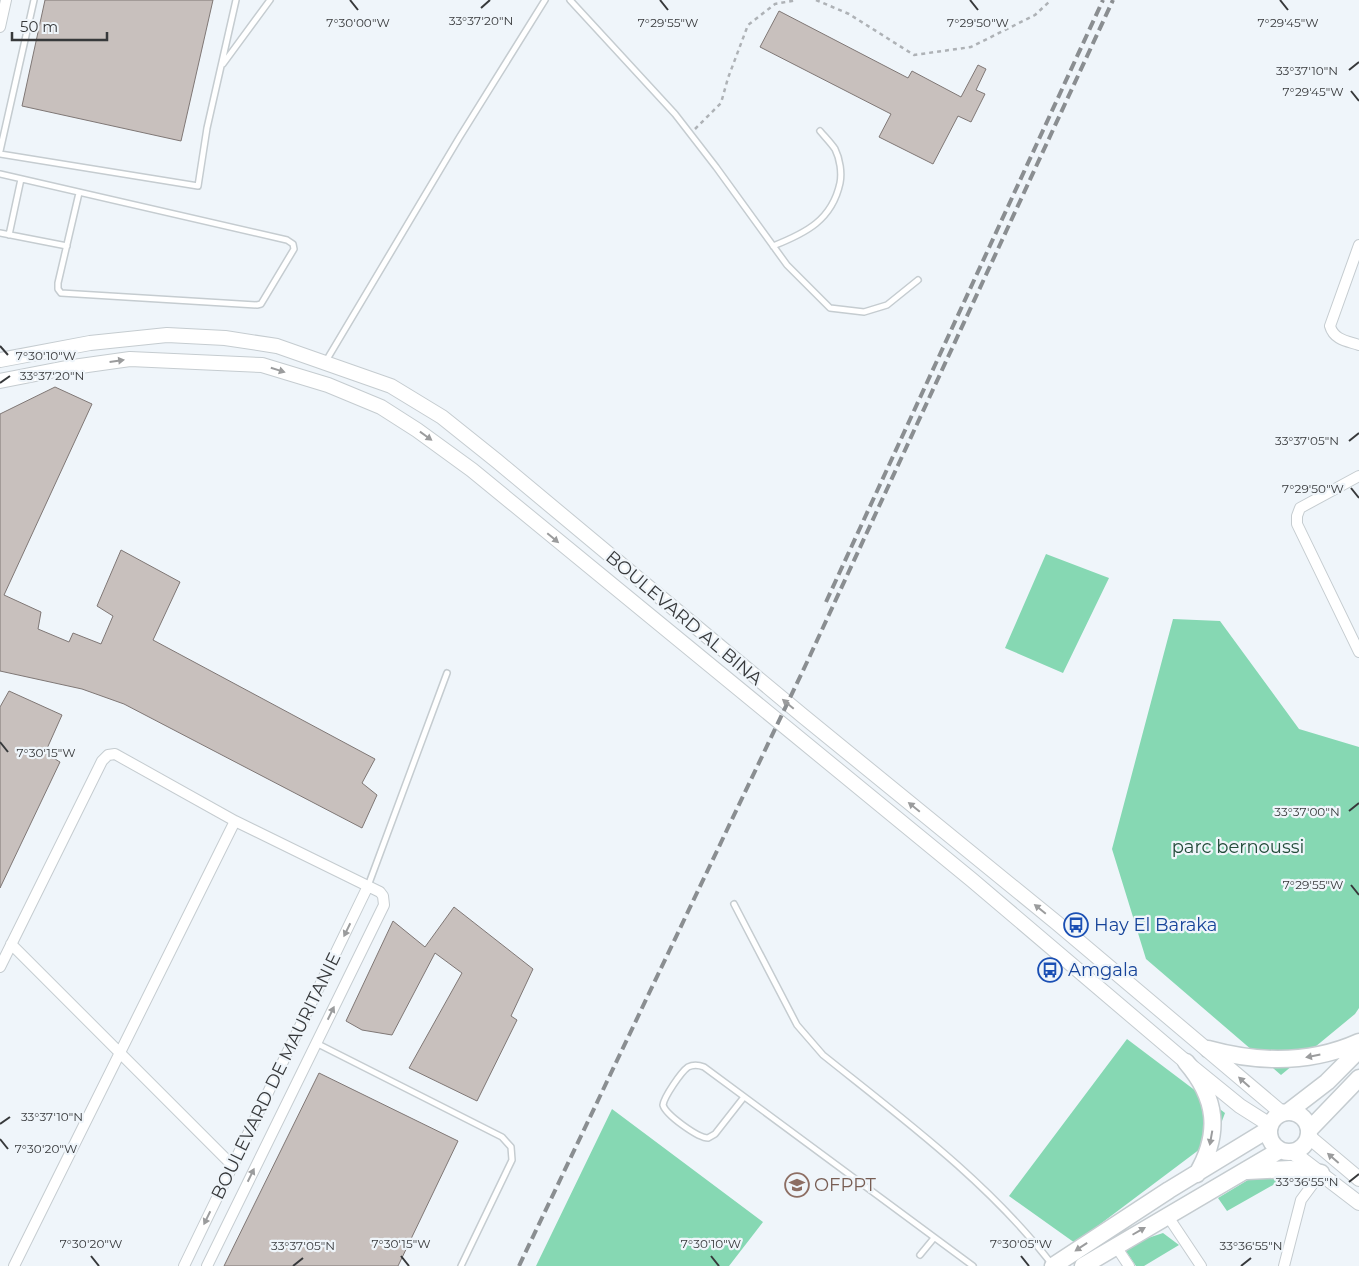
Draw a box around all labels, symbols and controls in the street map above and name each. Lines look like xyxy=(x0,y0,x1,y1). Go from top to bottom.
scale bar xyxy=(12,10,108,42)
text: 33°37'20"N xyxy=(449,13,513,28)
text: 7°30'00"W xyxy=(326,15,390,30)
text: 7°29'55"W xyxy=(638,15,698,30)
text: 7°29'50"W xyxy=(947,15,1009,30)
text: 7°29'45"W xyxy=(1257,15,1319,30)
text: 50 m xyxy=(20,17,58,36)
text: 33°37'10"N xyxy=(1276,63,1338,78)
text: 7°29'45"W xyxy=(1282,84,1344,99)
text: 7°30'10"W xyxy=(16,348,76,363)
one-way arrow xyxy=(109,357,125,365)
one-way arrow xyxy=(271,366,286,374)
text: 33°37'20"N xyxy=(20,368,84,383)
one-way arrow xyxy=(419,431,433,441)
text: 33°37'05"N xyxy=(1275,433,1339,448)
text: 7°29'50"W xyxy=(1282,481,1344,496)
one-way arrow xyxy=(546,532,559,543)
street label: BOULEVARD AL BINA xyxy=(601,546,767,690)
one-way arrow xyxy=(782,699,794,710)
text: 7°30'15"W xyxy=(16,745,76,760)
one-way arrow xyxy=(908,801,921,812)
text: 33°37'00"N xyxy=(1274,804,1340,819)
park label: parc bernoussi xyxy=(1172,836,1304,858)
text: 7°29'55"W xyxy=(1283,877,1343,892)
one-way arrow xyxy=(1034,903,1047,914)
bus stop icon: Hay El Baraka xyxy=(1063,912,1089,938)
place label: Hay El Baraka xyxy=(1094,914,1217,936)
one-way arrow xyxy=(343,923,351,937)
street label: BOULEVARD DE MAURITANIE xyxy=(207,949,345,1203)
bus stop icon: Amgala xyxy=(1037,957,1063,983)
place label: Amgala xyxy=(1068,959,1138,981)
one-way arrow xyxy=(327,1006,335,1021)
one-way arrow xyxy=(1304,1053,1320,1061)
one-way arrow xyxy=(1238,1076,1251,1087)
text: 33°37'10"N xyxy=(21,1109,83,1124)
one-way arrow xyxy=(1207,1131,1215,1147)
text: 7°30'20"W xyxy=(15,1141,77,1156)
one-way arrow xyxy=(1328,1152,1340,1164)
one-way arrow xyxy=(247,1168,255,1182)
school or university icon: OFPPT xyxy=(784,1172,810,1198)
place label: OFPPT xyxy=(814,1174,876,1196)
text: 33°36'55"N xyxy=(1276,1174,1338,1189)
one-way arrow xyxy=(203,1211,211,1225)
one-way arrow xyxy=(1132,1227,1147,1235)
text: 7°30'20"W xyxy=(60,1236,122,1251)
text: 7°30'15"W xyxy=(371,1236,431,1251)
text: 7°30'10"W xyxy=(681,1236,741,1251)
text: 7°30'05"W xyxy=(990,1236,1052,1251)
text: 33°37'05"N xyxy=(271,1238,335,1253)
text: 33°36'55"N xyxy=(1220,1238,1282,1253)
one-way arrow xyxy=(1075,1242,1088,1252)

